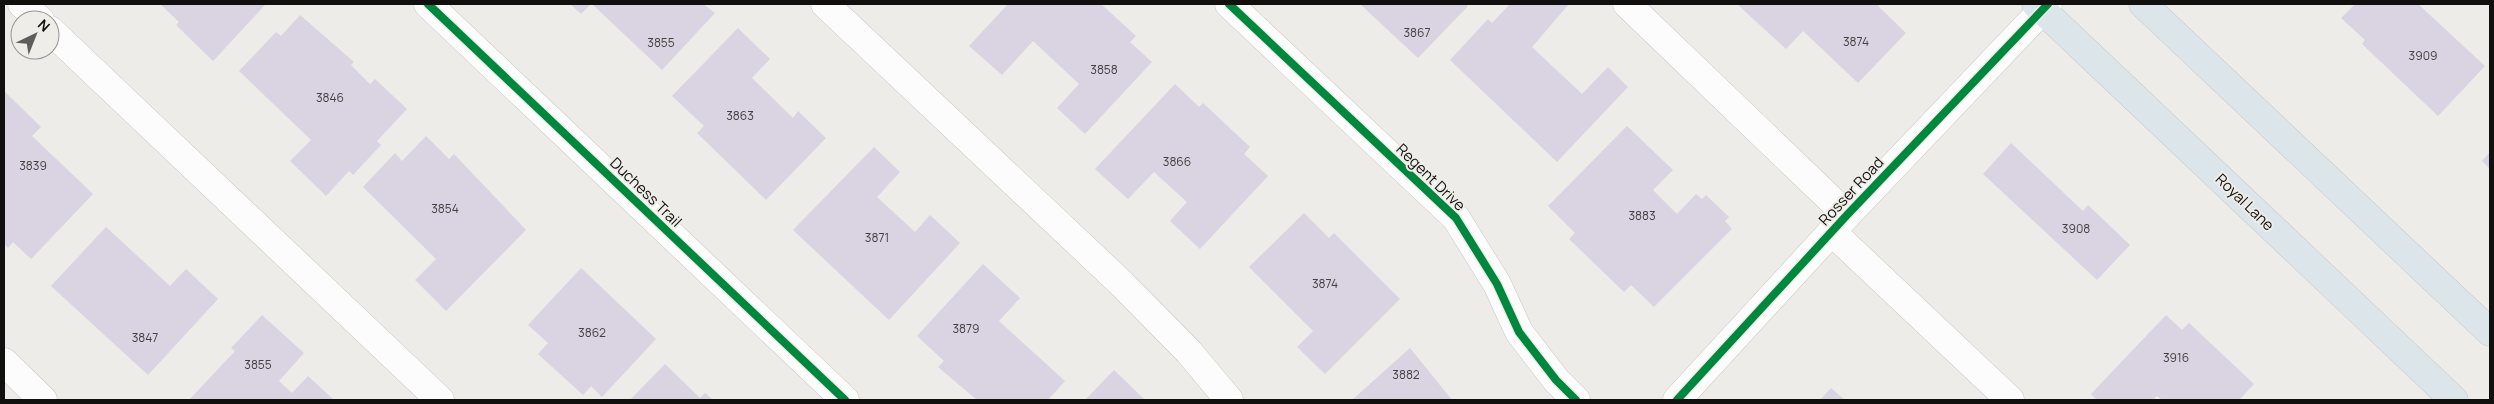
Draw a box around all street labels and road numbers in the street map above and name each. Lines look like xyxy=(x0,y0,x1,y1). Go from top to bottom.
street label: Regent Drive xyxy=(1392,139,1470,215)
street label: Duchess Trail xyxy=(605,152,687,232)
street label: Rosser Road xyxy=(1814,152,1888,230)
street label: Royal Lane xyxy=(2211,169,2279,235)

